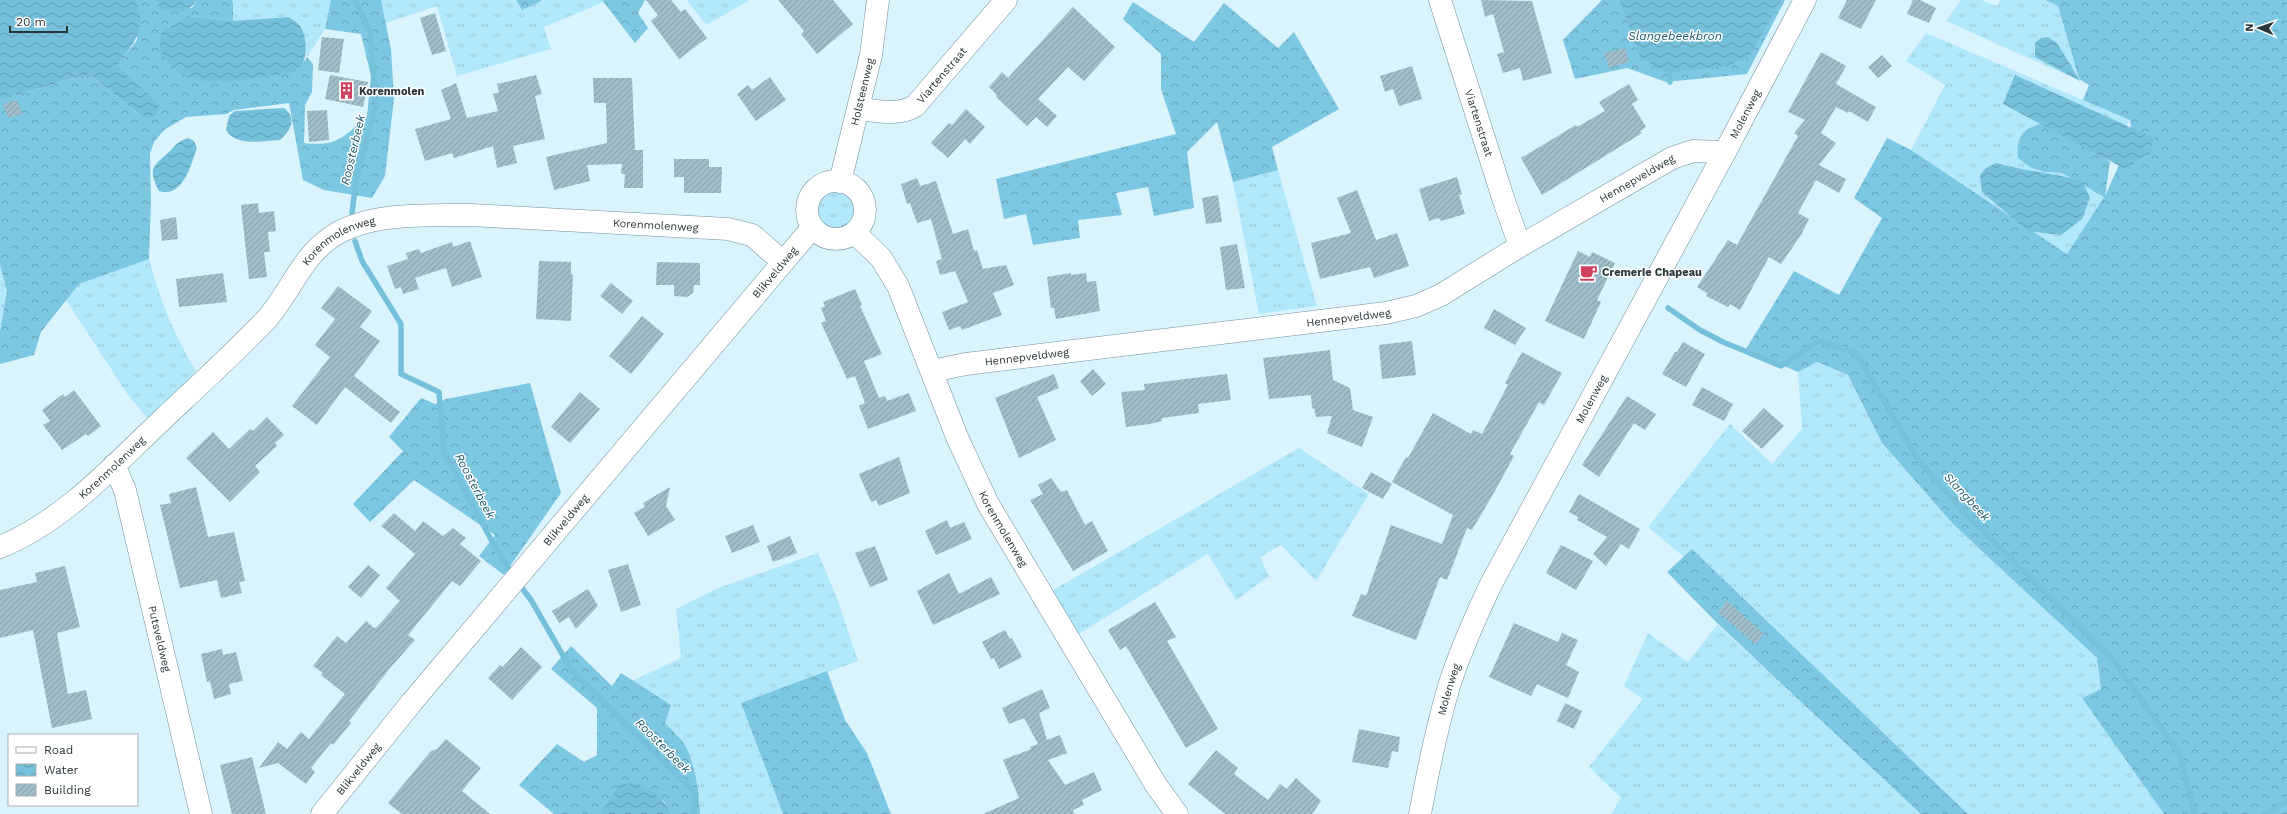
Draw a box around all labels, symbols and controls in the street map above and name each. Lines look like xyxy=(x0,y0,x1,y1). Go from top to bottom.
scale bar xyxy=(10,8,67,34)
north arrow xyxy=(2239,8,2279,48)
text: 20 m xyxy=(16,15,46,29)
text: N xyxy=(2243,23,2256,32)
water label: Slangebeekbron xyxy=(1628,29,1722,43)
street label: Viartenstraat xyxy=(914,44,970,106)
street label: Holsteenweg xyxy=(848,57,877,127)
building icon: Korenmolen xyxy=(336,81,356,101)
place label: Korenmolen xyxy=(359,85,425,98)
street label: Molenweg xyxy=(1727,87,1764,141)
street label: Viartenstraat xyxy=(1462,88,1496,159)
water label: Roosterbeek xyxy=(338,113,368,187)
street label: Hennepveldweg xyxy=(1597,152,1677,206)
street label: Korenmolenweg xyxy=(300,214,377,268)
street label: Korenmolenweg xyxy=(613,217,699,234)
street label: Blikveldweg xyxy=(750,244,801,301)
cafe icon: Cremerie Chapeau xyxy=(1579,262,1599,282)
place label: Cremerie Chapeau xyxy=(1602,266,1702,279)
street label: Hennepveldweg xyxy=(1306,306,1392,330)
street label: Hennepveldweg xyxy=(984,346,1070,369)
street label: Molenweg xyxy=(1573,373,1610,426)
street label: Korenmolenweg xyxy=(76,434,148,502)
water label: Roosterbeek xyxy=(452,451,498,521)
water label: Slangbeek xyxy=(1941,470,1993,524)
street label: Korenmolenweg xyxy=(976,489,1030,570)
street label: Blikveldweg xyxy=(541,492,592,549)
street label: Putsveldweg xyxy=(145,604,173,673)
street label: Molenweg xyxy=(1435,662,1463,717)
water label: Roosterbeek xyxy=(633,716,694,777)
legend xyxy=(8,734,138,806)
street label: Blikveldweg xyxy=(334,740,384,798)
text: Road xyxy=(44,743,73,757)
text: Water xyxy=(44,763,79,777)
text: Building xyxy=(44,783,91,797)

